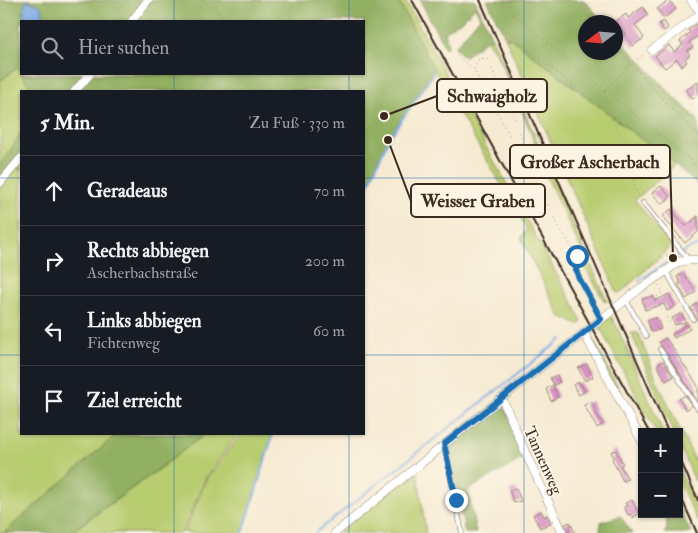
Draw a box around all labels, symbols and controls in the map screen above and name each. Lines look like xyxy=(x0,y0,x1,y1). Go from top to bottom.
north arrow xyxy=(578,15,623,60)
search box xyxy=(20,20,365,75)
icon: search xyxy=(38,34,66,62)
text: Hier suchen xyxy=(78,36,169,60)
callout: Schwaigholz xyxy=(437,79,547,112)
text: Schwaigholz xyxy=(447,85,537,108)
text: 5 Min. xyxy=(40,109,94,136)
text: Zu Fuß · 330 m xyxy=(249,113,345,133)
callout: Großer Ascherbach xyxy=(510,145,670,178)
text: Großer Ascherbach xyxy=(520,151,660,174)
icon: ahead xyxy=(40,177,68,205)
text: Geradeaus xyxy=(87,179,167,203)
text: 70 m xyxy=(314,181,345,201)
callout: Weisser Graben xyxy=(411,184,545,217)
text: Weisser Graben xyxy=(420,190,536,213)
text: Rechts abbiegen xyxy=(87,239,209,263)
route start xyxy=(566,245,589,268)
icon: right xyxy=(40,247,68,275)
text: 200 m xyxy=(305,251,345,271)
text: Ascherbachstraße xyxy=(87,263,198,283)
text: Links abbiegen xyxy=(87,309,201,333)
icon: left xyxy=(40,317,68,345)
text: 60 m xyxy=(313,321,345,341)
text: Fichtenweg xyxy=(87,333,160,353)
icon: arrive xyxy=(40,387,68,415)
text: Ziel erreicht xyxy=(87,389,182,413)
street label: Tannenweg xyxy=(519,423,567,498)
map controls xyxy=(638,428,683,518)
button: + xyxy=(638,428,683,473)
button: − xyxy=(638,473,683,518)
route end xyxy=(445,489,468,512)

